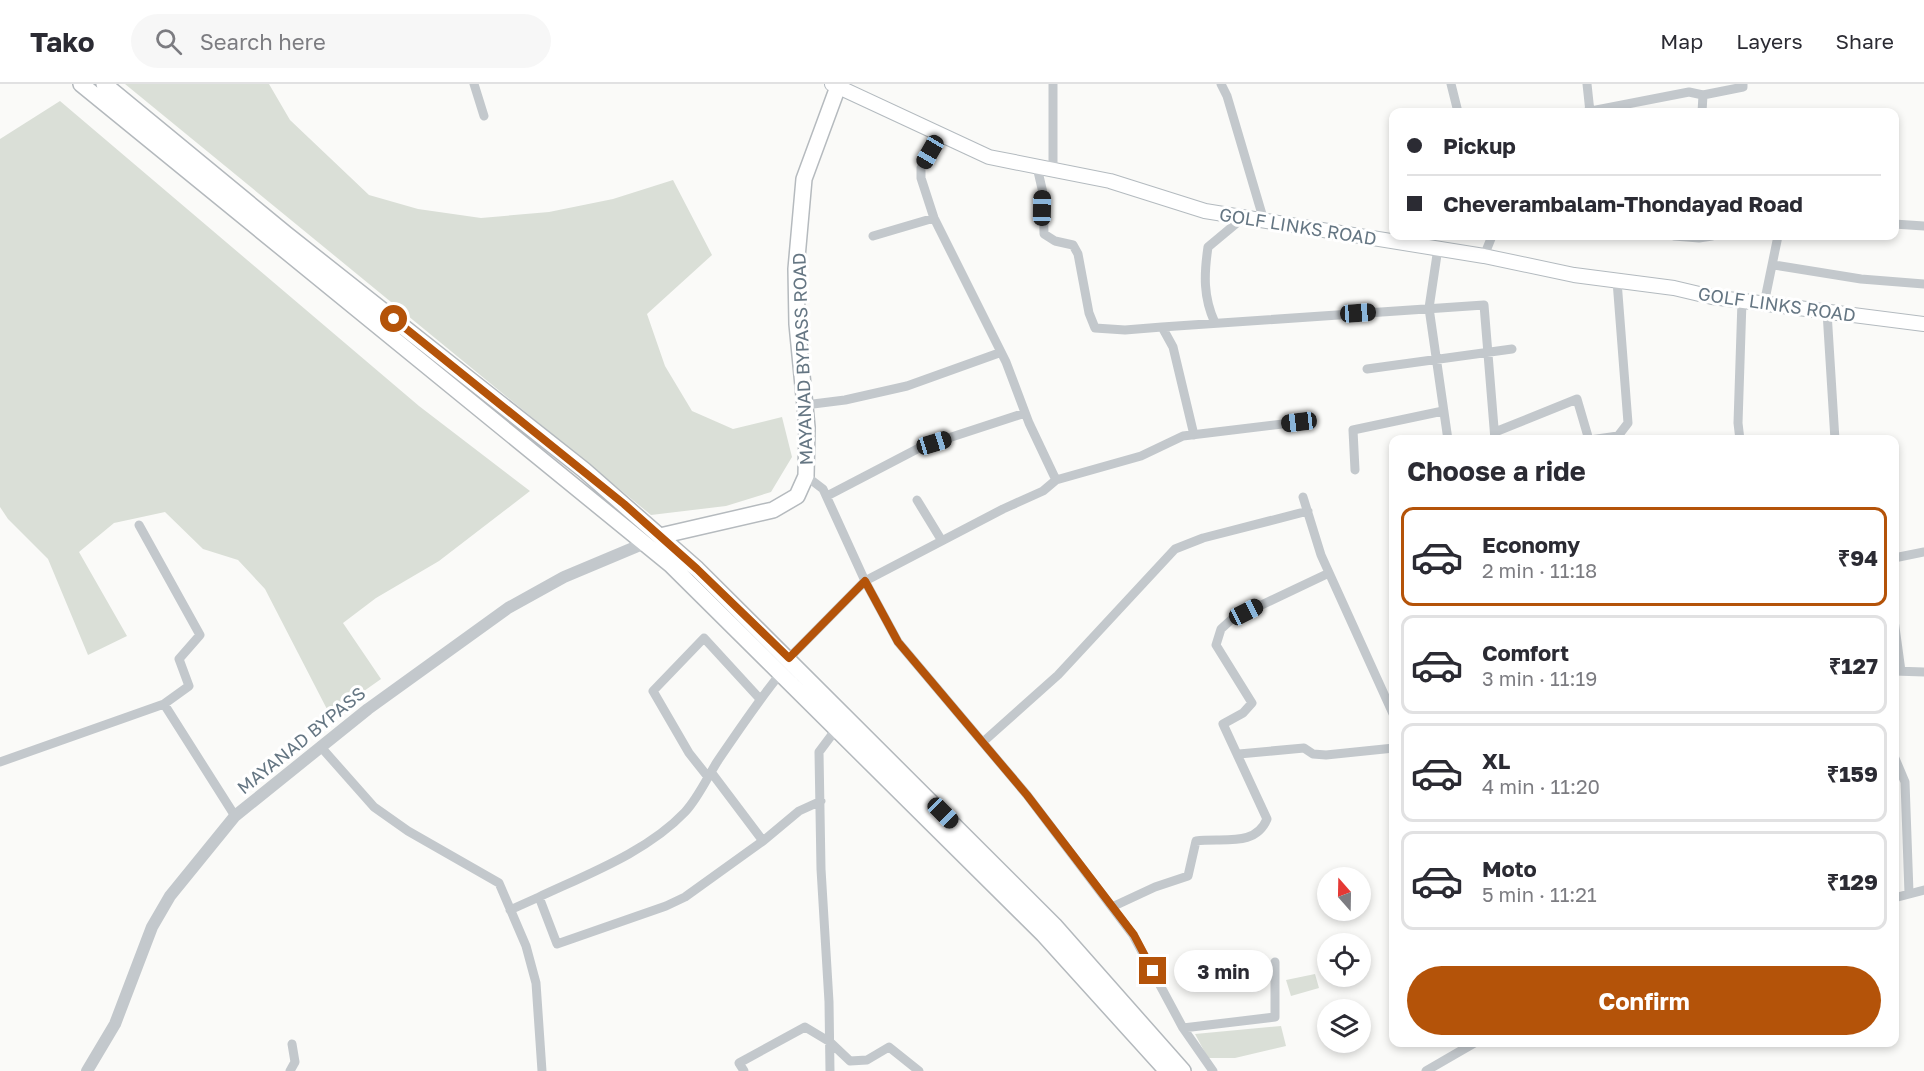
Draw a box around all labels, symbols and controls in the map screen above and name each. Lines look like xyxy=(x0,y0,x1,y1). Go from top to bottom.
search box xyxy=(131,14,551,68)
text: Tako xyxy=(30,25,95,58)
icon: search xyxy=(152,25,185,58)
text: Search here xyxy=(200,28,326,55)
text: Map xyxy=(1660,28,1703,54)
text: Layers xyxy=(1736,28,1803,54)
text: Share xyxy=(1836,28,1894,54)
car xyxy=(913,132,947,172)
text: Pickup xyxy=(1443,132,1516,159)
car xyxy=(1033,190,1051,226)
text: Cheverambalam-Thondayad Road xyxy=(1443,190,1803,217)
street label: GOLF LINKS ROAD xyxy=(1218,203,1378,249)
street label: MAYANAD BYPASS ROAD xyxy=(787,252,817,466)
street label: GOLF LINKS ROAD xyxy=(1697,282,1857,326)
car xyxy=(1339,303,1377,323)
route start xyxy=(380,305,407,332)
car xyxy=(1280,411,1318,433)
car xyxy=(914,429,954,457)
text: Choose a ride xyxy=(1407,455,1586,487)
icon: car xyxy=(1410,530,1464,584)
text: Economy xyxy=(1482,531,1580,558)
text: ₹94 xyxy=(1838,544,1878,571)
text: 2 min · 11:18 xyxy=(1482,558,1597,582)
car xyxy=(1226,596,1266,628)
icon: car xyxy=(1410,638,1464,692)
text: Comfort xyxy=(1482,639,1569,666)
text: ₹127 xyxy=(1829,652,1878,679)
text: 3 min · 11:19 xyxy=(1482,666,1597,690)
street label: MAYANAD BYPASS xyxy=(232,682,370,798)
icon: car xyxy=(1410,746,1464,800)
text: XL xyxy=(1482,747,1510,774)
text: ₹159 xyxy=(1827,760,1878,787)
text: 4 min · 11:20 xyxy=(1482,774,1600,798)
car xyxy=(924,794,962,832)
icon: car xyxy=(1410,854,1464,908)
text: Moto xyxy=(1482,855,1537,882)
north arrow xyxy=(1317,867,1371,921)
map controls xyxy=(1317,867,1371,1053)
text: ₹129 xyxy=(1827,868,1878,895)
text: 5 min · 11:21 xyxy=(1482,882,1597,906)
button: locate xyxy=(1317,933,1371,987)
callout: 3 min xyxy=(1174,950,1273,992)
route end xyxy=(1139,957,1166,984)
text: 3 min xyxy=(1197,959,1250,983)
button: Confirm xyxy=(1407,966,1881,1035)
button: layers xyxy=(1317,999,1371,1053)

